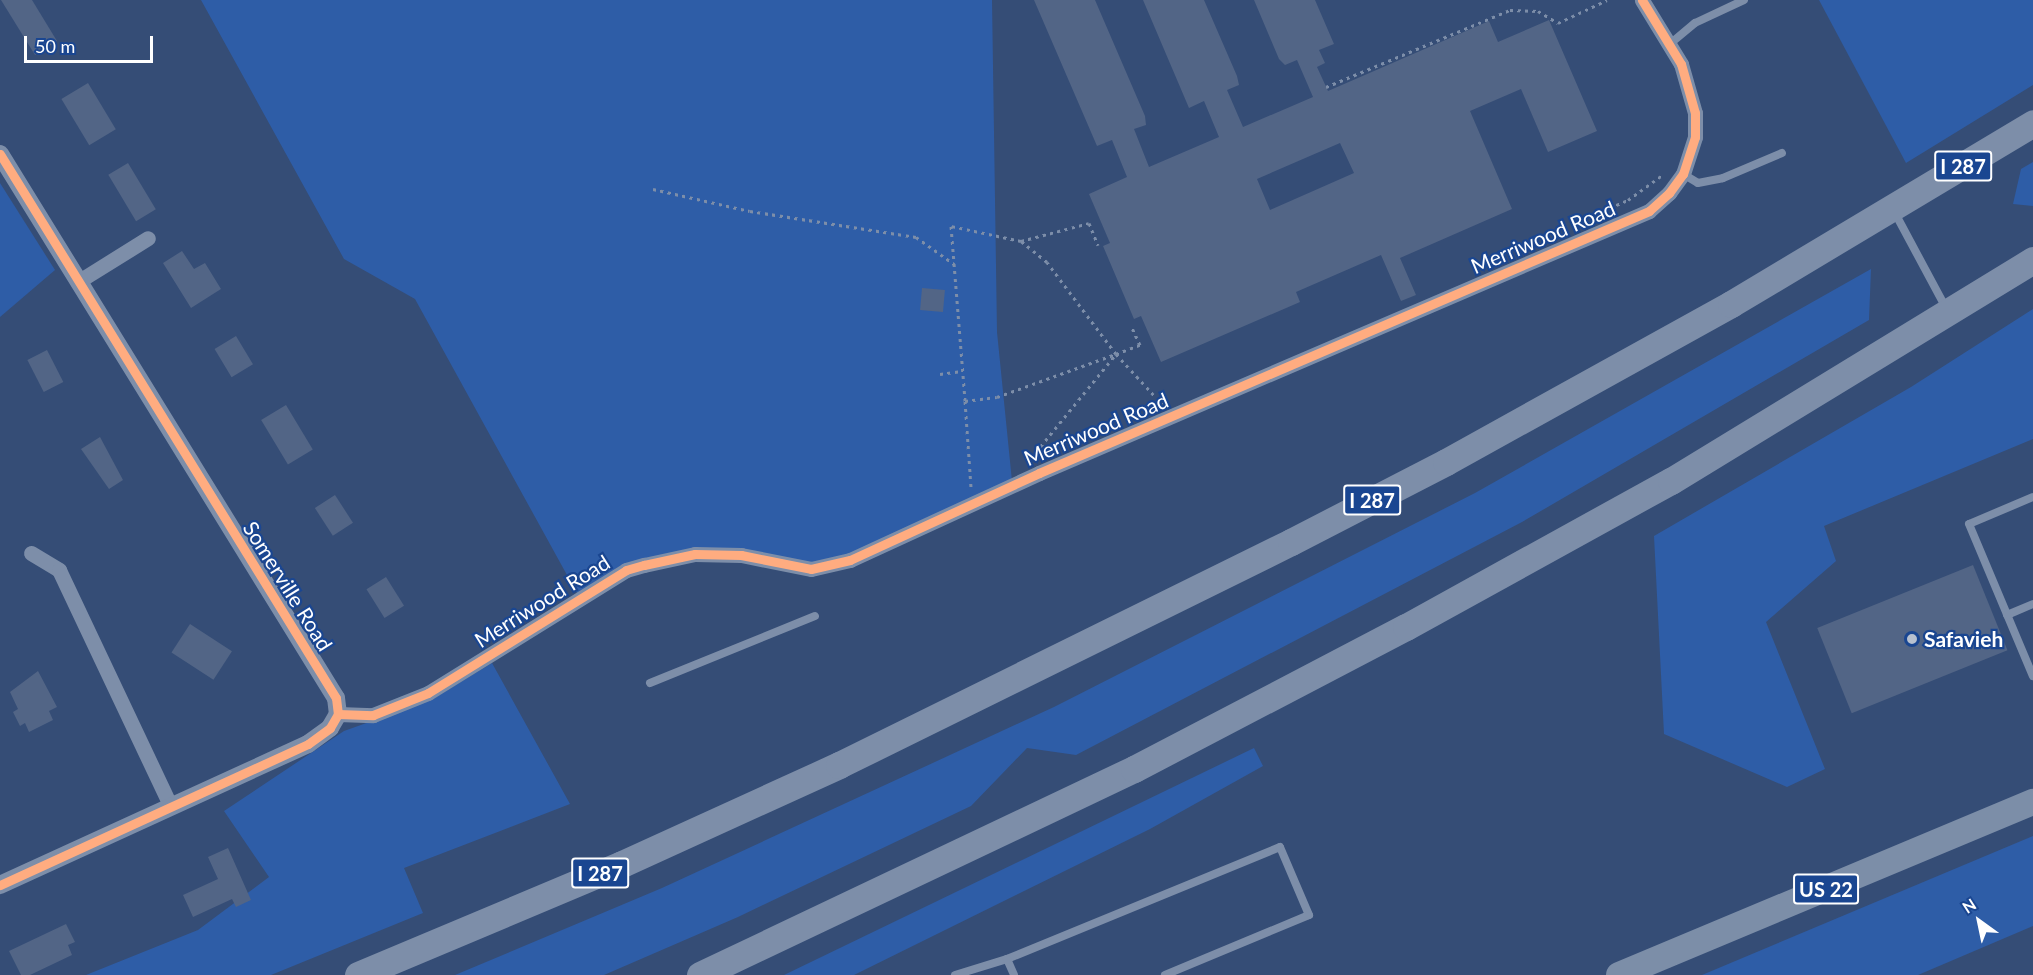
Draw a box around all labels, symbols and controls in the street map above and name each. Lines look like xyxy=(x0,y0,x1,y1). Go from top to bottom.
scale bar xyxy=(27,24,156,62)
text: 50 m xyxy=(35,35,75,57)
road number: I 287 xyxy=(1933,149,1993,183)
street label: Merriwood Road xyxy=(1467,195,1619,279)
street label: Merriwood Road xyxy=(1020,387,1172,471)
road number: I 287 xyxy=(1342,483,1402,517)
street label: Somerville Road xyxy=(238,517,338,655)
street label: Merriwood Road xyxy=(470,549,614,653)
place label: Safavieh xyxy=(1924,626,2003,652)
marker: Safavieh xyxy=(1905,632,1919,646)
road number: I 287 xyxy=(570,856,630,890)
road number: US 22 xyxy=(1793,872,1859,906)
north arrow xyxy=(1949,891,2009,951)
text: N xyxy=(1959,894,1979,917)

